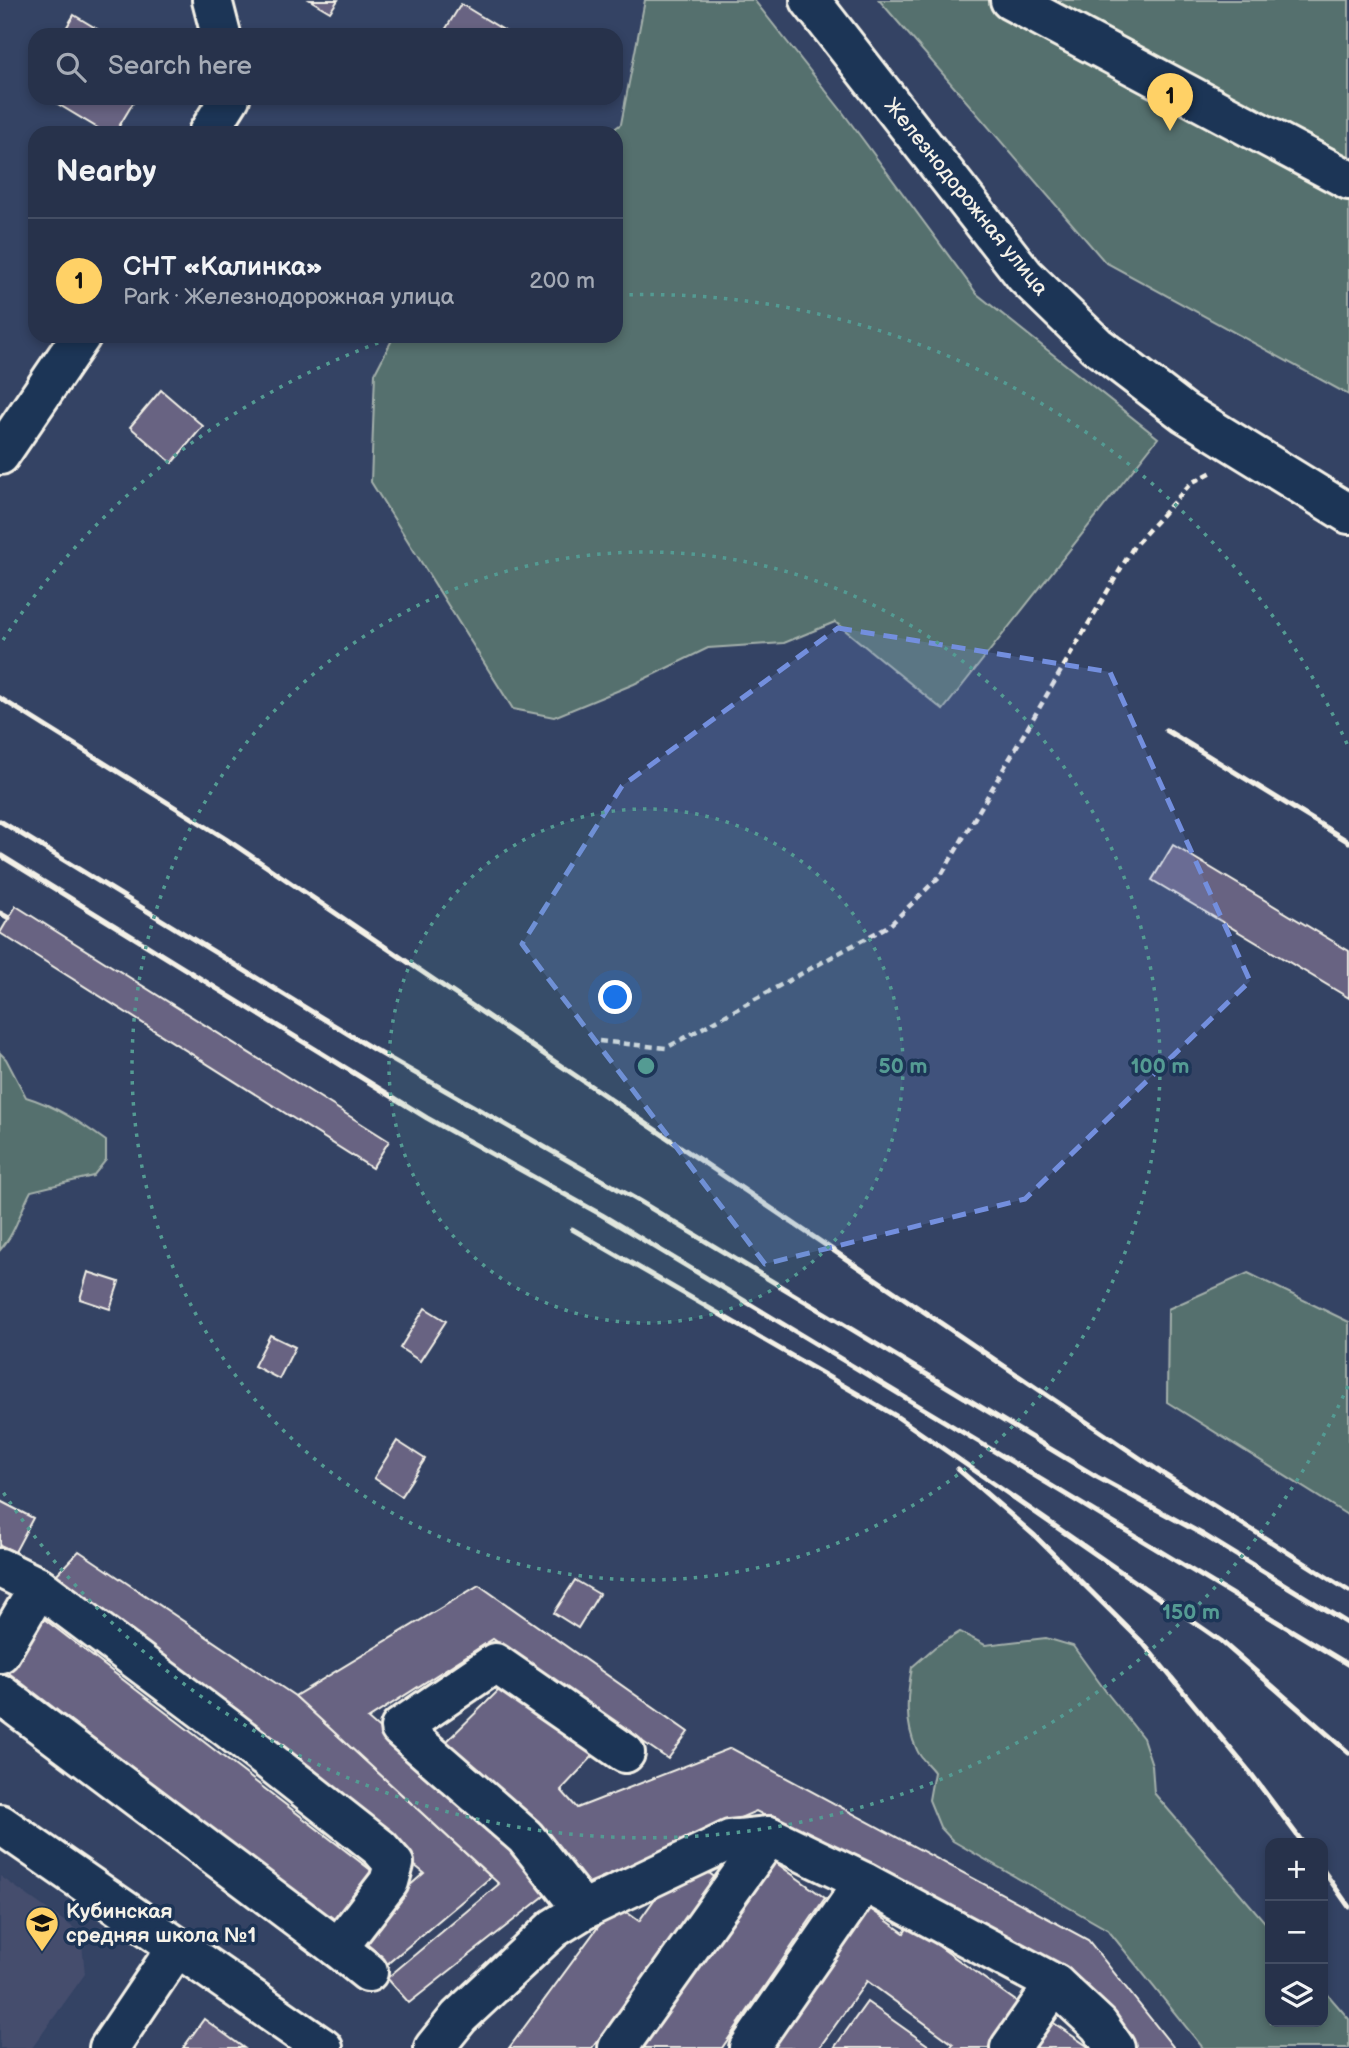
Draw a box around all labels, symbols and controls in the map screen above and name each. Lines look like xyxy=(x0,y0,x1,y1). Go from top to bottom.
search box xyxy=(28,28,623,105)
icon: search xyxy=(52,48,90,86)
text: Search here xyxy=(108,51,252,82)
pin: 1 xyxy=(1147,73,1193,131)
street label: Железнодорожная улица xyxy=(879,93,1054,301)
text: Nearby xyxy=(56,154,156,190)
text: СНТ «Калинка» xyxy=(123,252,323,283)
text: 1 xyxy=(74,267,84,295)
text: 200 m xyxy=(529,267,595,295)
text: Park · Железнодорожная улица xyxy=(123,283,454,311)
your location xyxy=(598,980,632,1014)
centre of rings xyxy=(634,1054,658,1078)
text: 50 m xyxy=(879,1054,927,1079)
text: 100 m xyxy=(1131,1054,1189,1079)
text: 150 m xyxy=(1162,1600,1220,1625)
map controls xyxy=(1265,1838,1328,2027)
button: + xyxy=(1265,1838,1328,1901)
place label: Кубинская средняя школа №1 xyxy=(66,1899,256,1948)
button: − xyxy=(1265,1901,1328,1964)
school or university icon: Кубинская средняя школа №1 xyxy=(23,1904,61,1953)
button: layers xyxy=(1265,1964,1328,2027)

